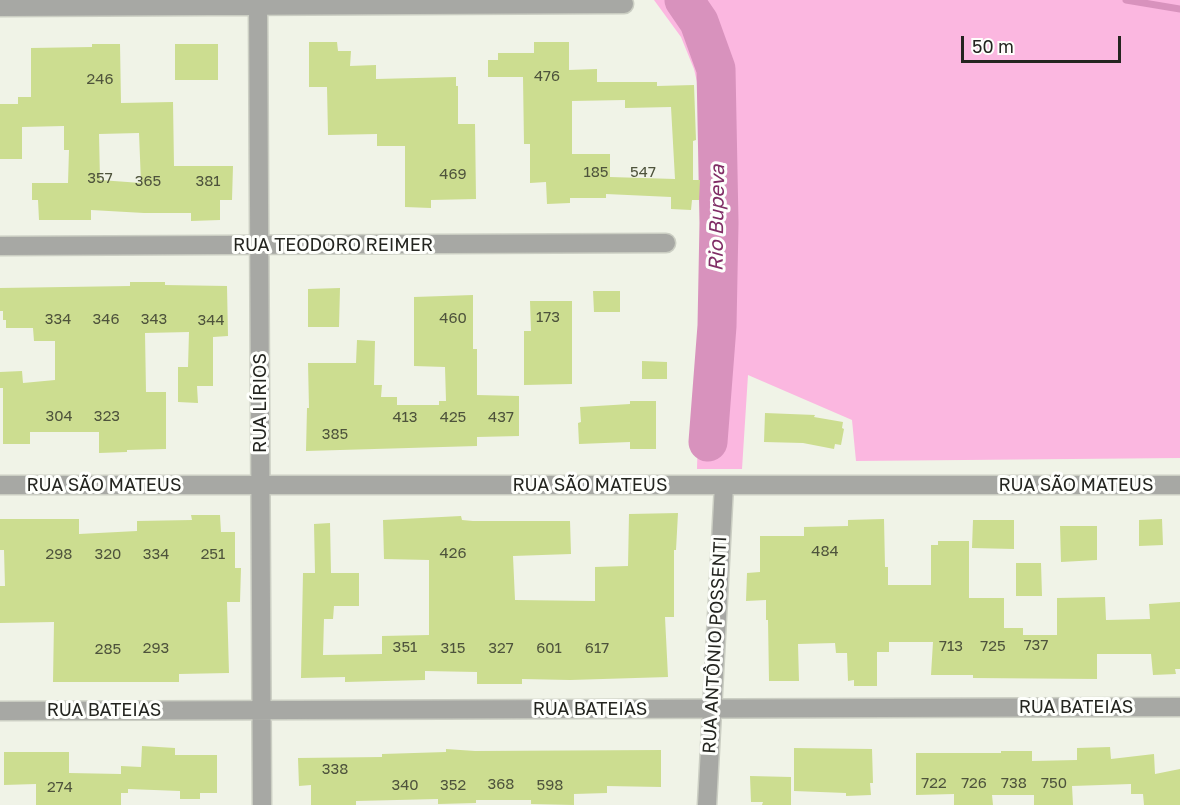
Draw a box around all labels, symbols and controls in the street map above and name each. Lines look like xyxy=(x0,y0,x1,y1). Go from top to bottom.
scale bar xyxy=(964,24,1124,62)
text: 50 m xyxy=(972,35,1014,57)
house number: 476 xyxy=(534,67,560,85)
house number: 246 xyxy=(87,70,113,88)
house number: 185 xyxy=(583,163,609,181)
house number: 547 xyxy=(630,163,656,181)
water label: Rio Bupeva xyxy=(704,164,730,272)
house number: 469 xyxy=(439,165,467,183)
house number: 357 xyxy=(87,169,113,187)
house number: 365 xyxy=(135,172,161,190)
house number: 381 xyxy=(195,172,221,190)
street label: RUA TEODORO REIMER xyxy=(233,234,433,256)
house number: 173 xyxy=(536,308,560,326)
house number: 460 xyxy=(439,309,467,327)
house number: 334 xyxy=(45,310,71,328)
house number: 346 xyxy=(93,310,119,328)
house number: 343 xyxy=(141,310,167,328)
house number: 344 xyxy=(197,311,225,329)
street label: RUA LÍRIOS xyxy=(249,353,271,453)
house number: 304 xyxy=(45,407,73,425)
house number: 323 xyxy=(94,407,120,425)
house number: 413 xyxy=(392,408,418,426)
house number: 425 xyxy=(440,408,466,426)
house number: 437 xyxy=(488,408,514,426)
house number: 385 xyxy=(322,425,348,443)
street label: RUA SÃO MATEUS xyxy=(27,474,181,496)
street label: RUA SÃO MATEUS xyxy=(513,474,667,496)
street label: RUA SÃO MATEUS xyxy=(999,474,1153,496)
street label: RUA ANTÔNIO POSSENTI xyxy=(699,536,731,754)
house number: 484 xyxy=(811,542,839,560)
house number: 426 xyxy=(440,544,466,562)
house number: 298 xyxy=(46,545,72,563)
house number: 320 xyxy=(95,545,121,563)
house number: 334 xyxy=(143,545,169,563)
house number: 251 xyxy=(201,545,225,563)
house number: 737 xyxy=(1024,636,1048,654)
house number: 713 xyxy=(939,637,963,655)
house number: 725 xyxy=(980,637,1006,655)
house number: 351 xyxy=(393,638,417,656)
house number: 293 xyxy=(143,639,169,657)
house number: 315 xyxy=(441,639,465,657)
house number: 327 xyxy=(488,639,514,657)
house number: 601 xyxy=(536,639,562,657)
house number: 617 xyxy=(585,639,609,657)
house number: 285 xyxy=(95,640,121,658)
street label: RUA BATEIAS xyxy=(1019,696,1133,718)
street label: RUA BATEIAS xyxy=(533,698,647,720)
street label: RUA BATEIAS xyxy=(47,699,161,721)
house number: 338 xyxy=(322,760,348,778)
house number: 722 xyxy=(921,774,947,792)
house number: 726 xyxy=(961,774,987,792)
house number: 738 xyxy=(1001,774,1027,792)
house number: 750 xyxy=(1041,774,1067,792)
house number: 368 xyxy=(488,775,514,793)
house number: 340 xyxy=(391,776,419,794)
house number: 352 xyxy=(440,776,466,794)
house number: 598 xyxy=(537,776,563,794)
house number: 274 xyxy=(47,778,73,796)

